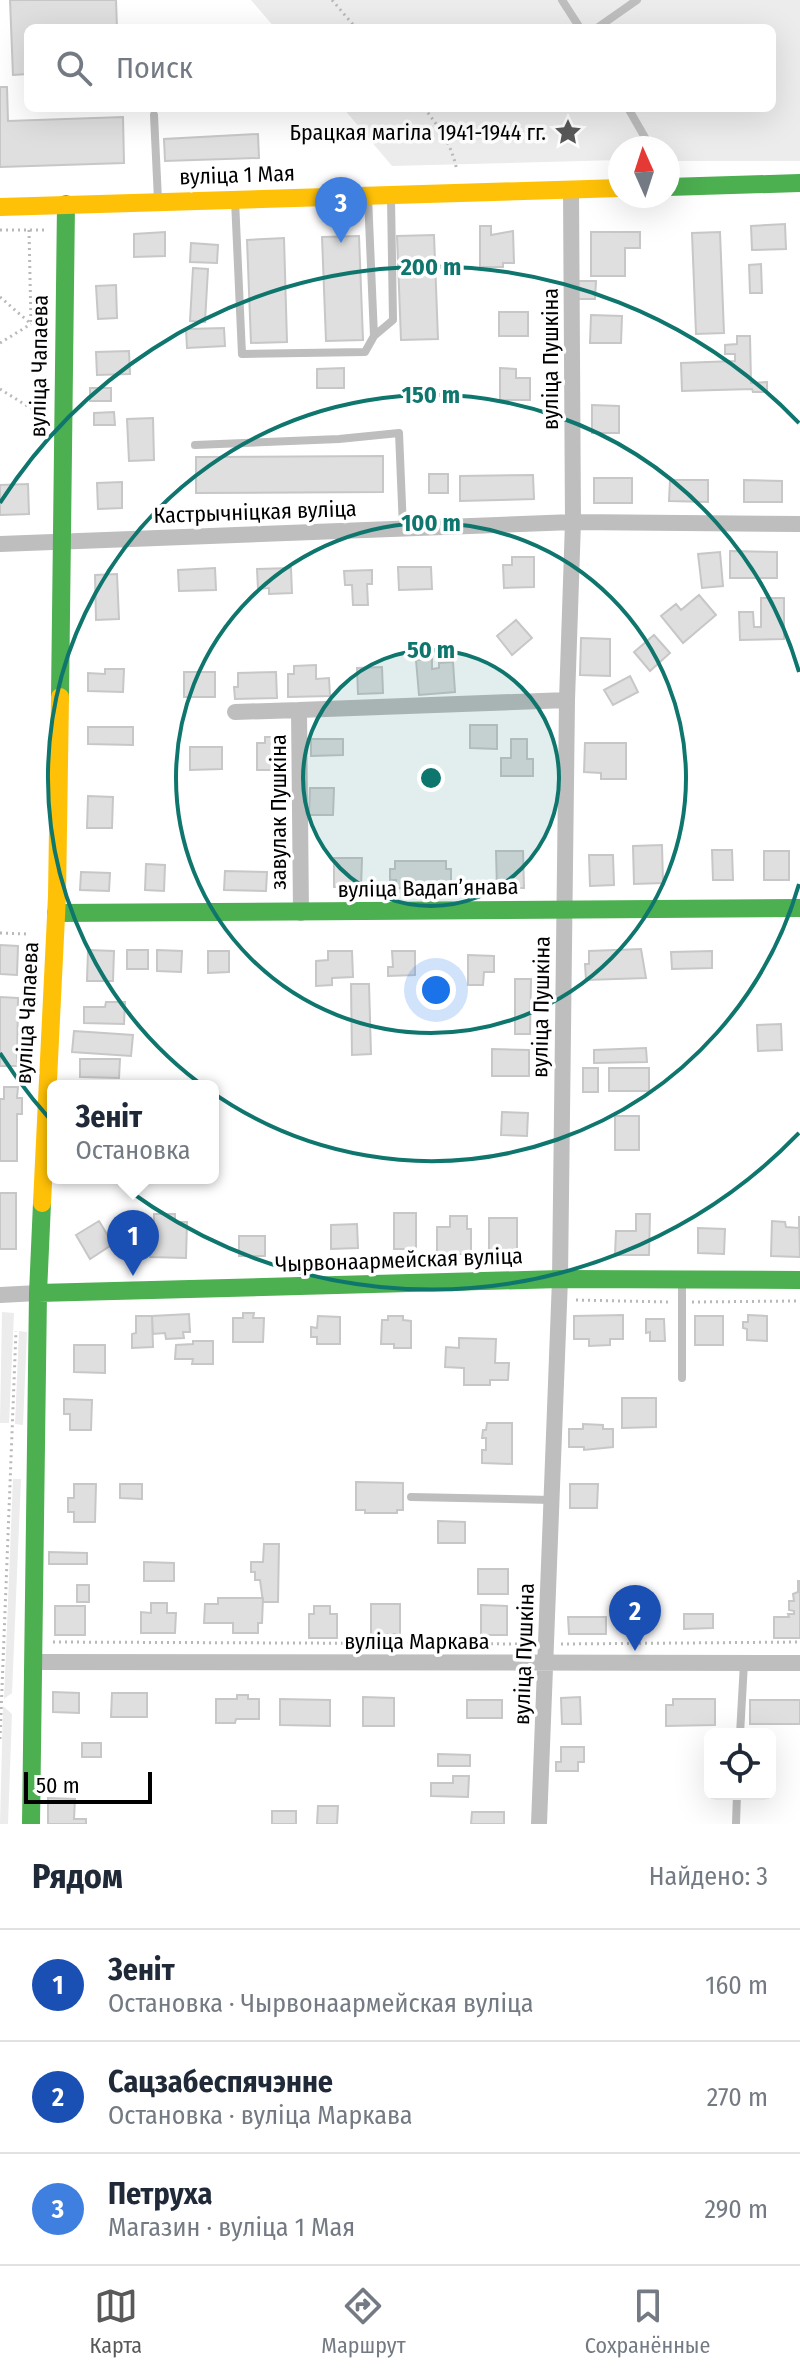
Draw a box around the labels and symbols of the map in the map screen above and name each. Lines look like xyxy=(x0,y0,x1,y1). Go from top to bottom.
place icon: Брацкая магіла 1941-1944 гг. xyxy=(553,117,583,147)
place label: Брацкая магіла 1941-1944 гг. xyxy=(289,119,546,146)
north arrow xyxy=(608,136,680,208)
street label: вуліца 1 Мая xyxy=(179,159,295,191)
pin: 3 xyxy=(315,177,367,243)
text: 200 m xyxy=(400,253,461,281)
street label: вуліца Пушкіна xyxy=(537,288,564,430)
street label: вуліца Чапаева xyxy=(24,295,54,437)
text: 150 m xyxy=(402,381,460,409)
street label: Кастрычніцкая вуліца xyxy=(153,495,357,529)
text: 100 m xyxy=(401,509,461,537)
text: 50 m xyxy=(407,636,455,664)
street label: завулак Пушкіна xyxy=(265,734,292,890)
centre of rings xyxy=(417,764,445,792)
street label: вуліца Вадапʼянава xyxy=(337,873,519,903)
street label: вуліца Пушкіна xyxy=(526,936,556,1078)
street label: вуліца Чапаева xyxy=(10,941,44,1085)
your location xyxy=(416,970,456,1010)
pin: 1 xyxy=(107,1210,159,1276)
street label: Чырвонаармейская вуліца xyxy=(275,1242,523,1278)
street label: вуліца Пушкіна xyxy=(508,1583,540,1725)
pin: 2 xyxy=(609,1585,661,1651)
street label: вуліца Маркава xyxy=(344,1628,490,1655)
scale bar xyxy=(24,1768,152,1804)

